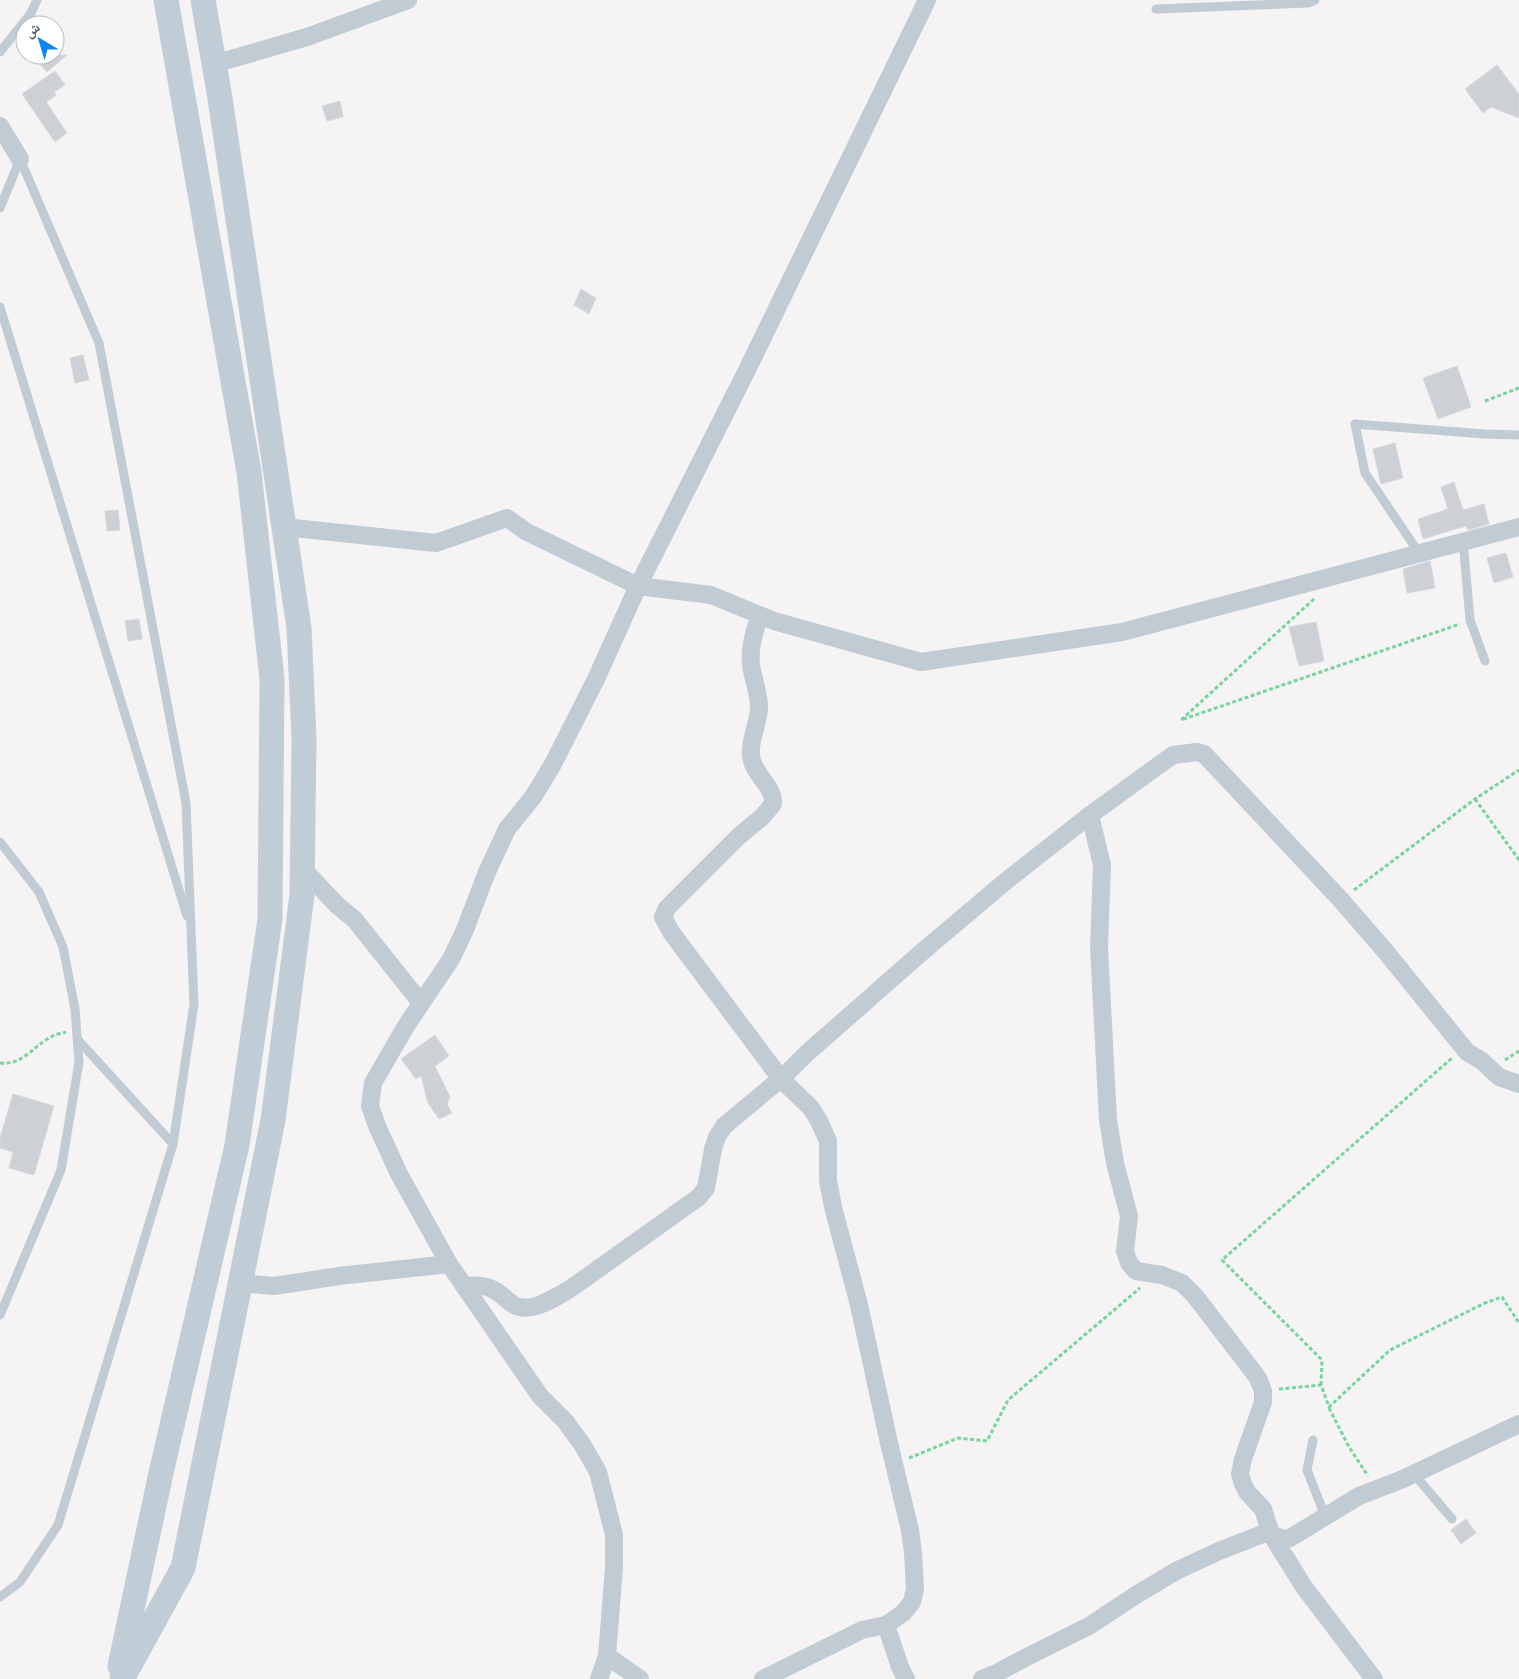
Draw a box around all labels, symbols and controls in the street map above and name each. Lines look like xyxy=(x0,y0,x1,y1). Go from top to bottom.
north arrow xyxy=(15,15,65,65)
text: ش xyxy=(21,18,44,41)

